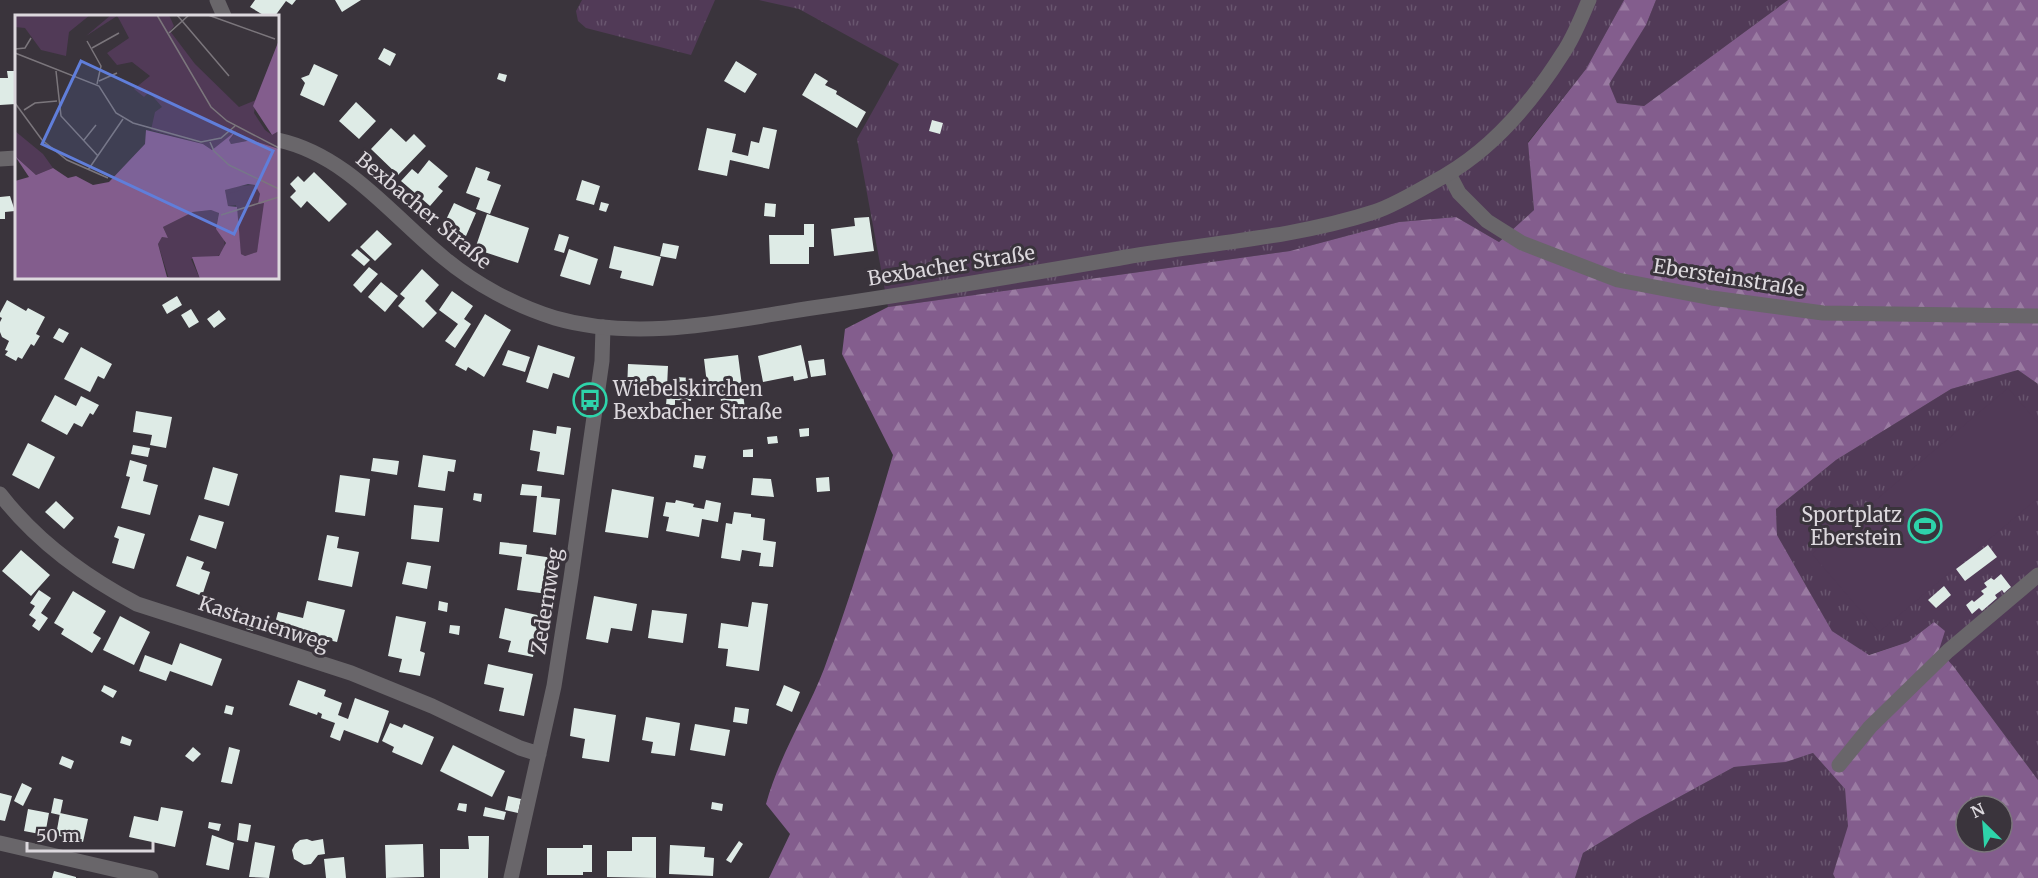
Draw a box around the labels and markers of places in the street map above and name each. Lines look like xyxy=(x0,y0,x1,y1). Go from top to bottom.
place label: Wiebelskirchen Bexbacher Straße xyxy=(612,376,782,424)
bus stop icon: Wiebelskirchen Bexbacher Straße xyxy=(572,382,608,418)
place label: Sportplatz Eberstein xyxy=(1801,502,1902,550)
sports icon: Sportplatz Eberstein xyxy=(1907,508,1943,544)

